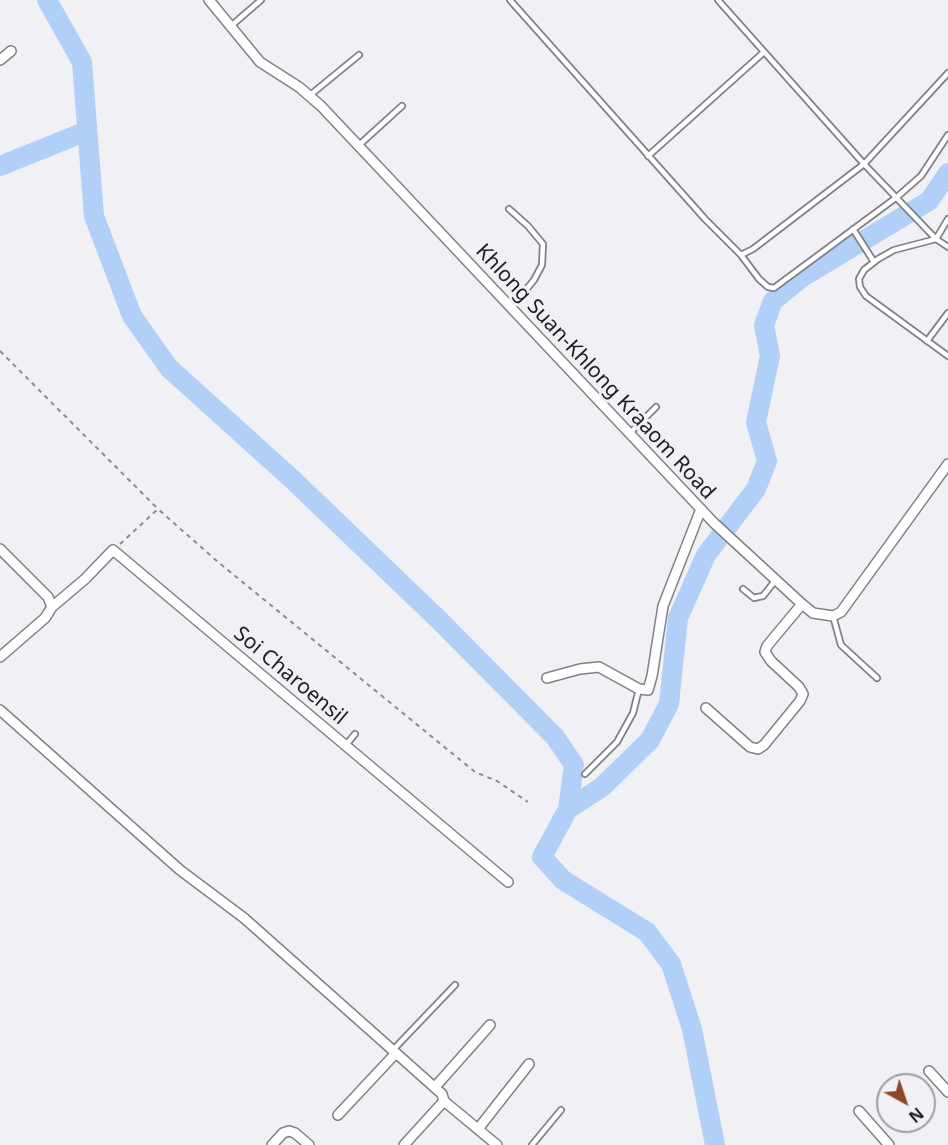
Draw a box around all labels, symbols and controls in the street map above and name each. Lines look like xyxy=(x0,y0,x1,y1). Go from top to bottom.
street label: Khlong Suan-Khlong Kraaom Road xyxy=(470,239,720,505)
street label: Soi Charoensil xyxy=(228,621,352,731)
north arrow xyxy=(876,1073,936,1133)
text: N xyxy=(904,1103,928,1128)

